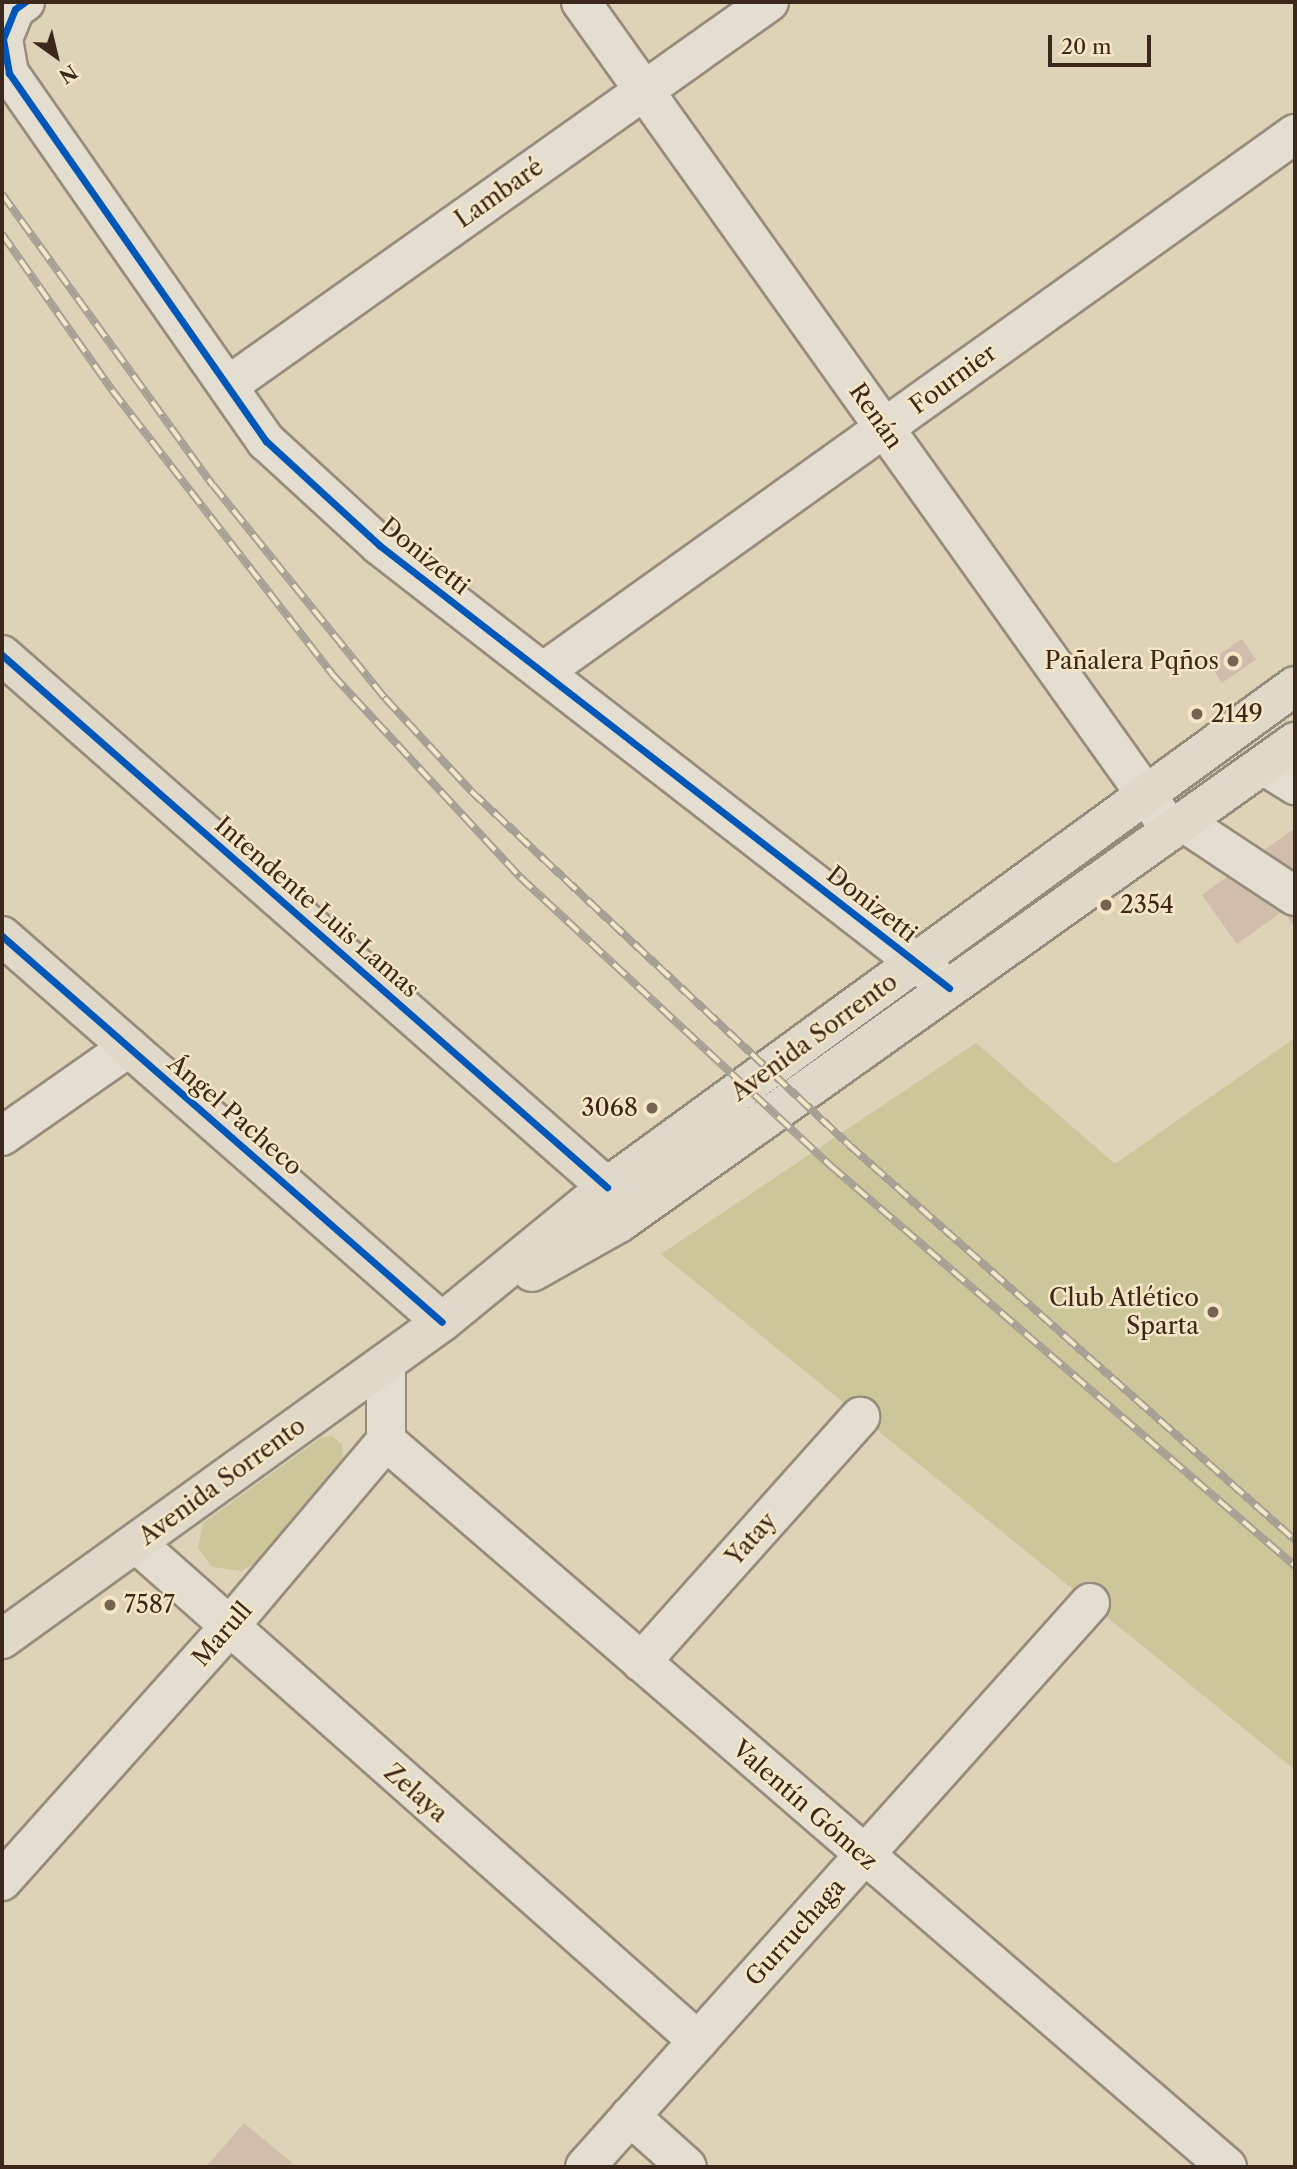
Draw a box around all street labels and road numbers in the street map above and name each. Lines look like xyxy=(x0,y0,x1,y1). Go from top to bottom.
street label: Lambaré xyxy=(449,152,549,234)
street label: Fournier xyxy=(904,338,1002,420)
street label: Renán xyxy=(843,378,909,454)
street label: Donizetti xyxy=(375,511,475,601)
street label: Intendente Luis Lamas xyxy=(209,811,425,1003)
street label: Donizetti xyxy=(821,860,923,948)
street label: Avenida Sorrento xyxy=(725,967,903,1107)
street label: Ángel Pacheco xyxy=(162,1049,308,1181)
street label: Avenida Sorrento xyxy=(133,1411,311,1551)
street label: Yatay xyxy=(720,1507,782,1571)
street label: Marull xyxy=(186,1596,258,1672)
street label: Valentín Gómez xyxy=(727,1734,883,1876)
street label: Zelaya xyxy=(379,1758,453,1828)
street label: Gurruchaga xyxy=(739,1872,851,1992)

